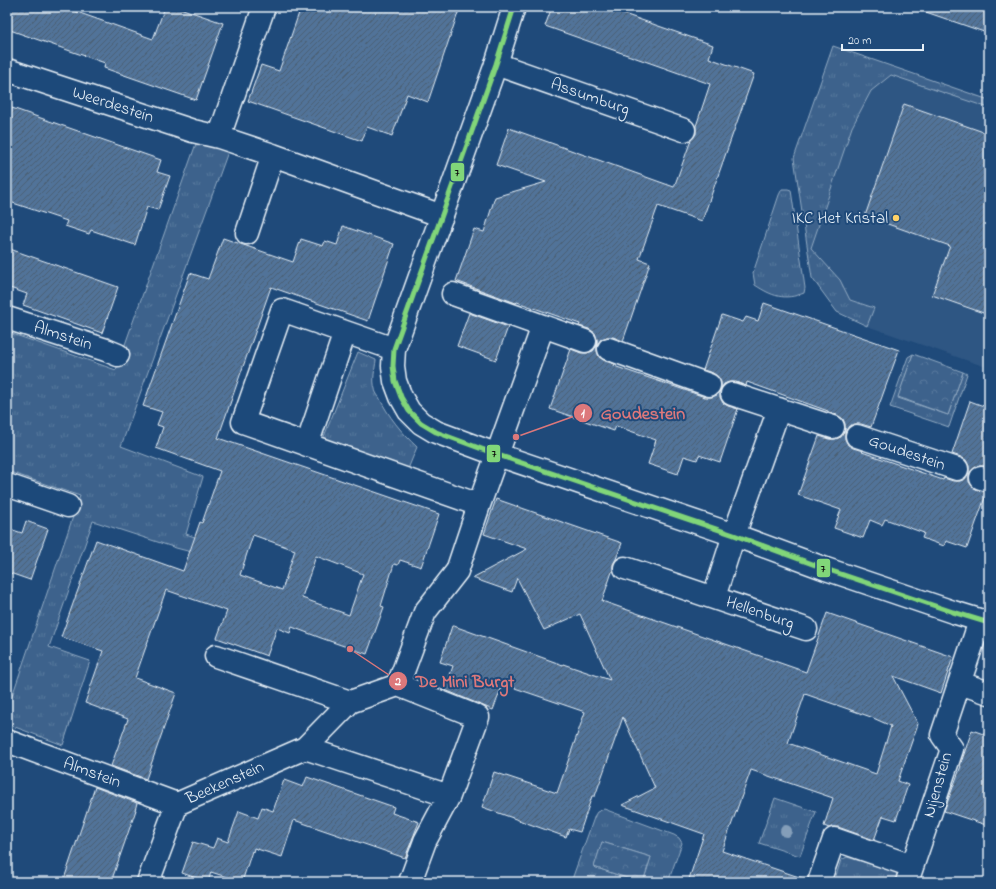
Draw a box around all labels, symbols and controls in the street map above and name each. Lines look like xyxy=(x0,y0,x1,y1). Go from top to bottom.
scale bar xyxy=(842,26,923,52)
text: 20 m xyxy=(848,32,871,50)
street label: Assumburg xyxy=(546,72,633,124)
street label: Weerdestein xyxy=(69,80,157,130)
line badge: 7 xyxy=(450,162,465,182)
text: 7 xyxy=(455,165,460,181)
place label: IKC Het Kristal xyxy=(792,206,888,231)
marker: IKC Het Kristal xyxy=(891,213,901,223)
street label: Almstein xyxy=(31,315,95,357)
callout: Goudestein xyxy=(573,398,694,428)
text: Goudestein xyxy=(601,402,685,428)
text: 1 xyxy=(581,405,585,423)
street label: Goudestein xyxy=(865,428,949,478)
line badge: 7 xyxy=(486,444,501,463)
text: 7 xyxy=(492,446,497,462)
line badge: 7 xyxy=(816,558,831,578)
text: 7 xyxy=(821,561,826,577)
street label: Hellenburg xyxy=(722,590,798,638)
callout: De Mini Burgt xyxy=(388,666,522,696)
text: De Mini Burgt xyxy=(415,670,515,697)
text: 2 xyxy=(394,673,401,691)
street label: Nijenstein xyxy=(917,749,959,821)
street label: Almstein xyxy=(60,751,124,795)
street label: Beekenstein xyxy=(181,755,268,812)

